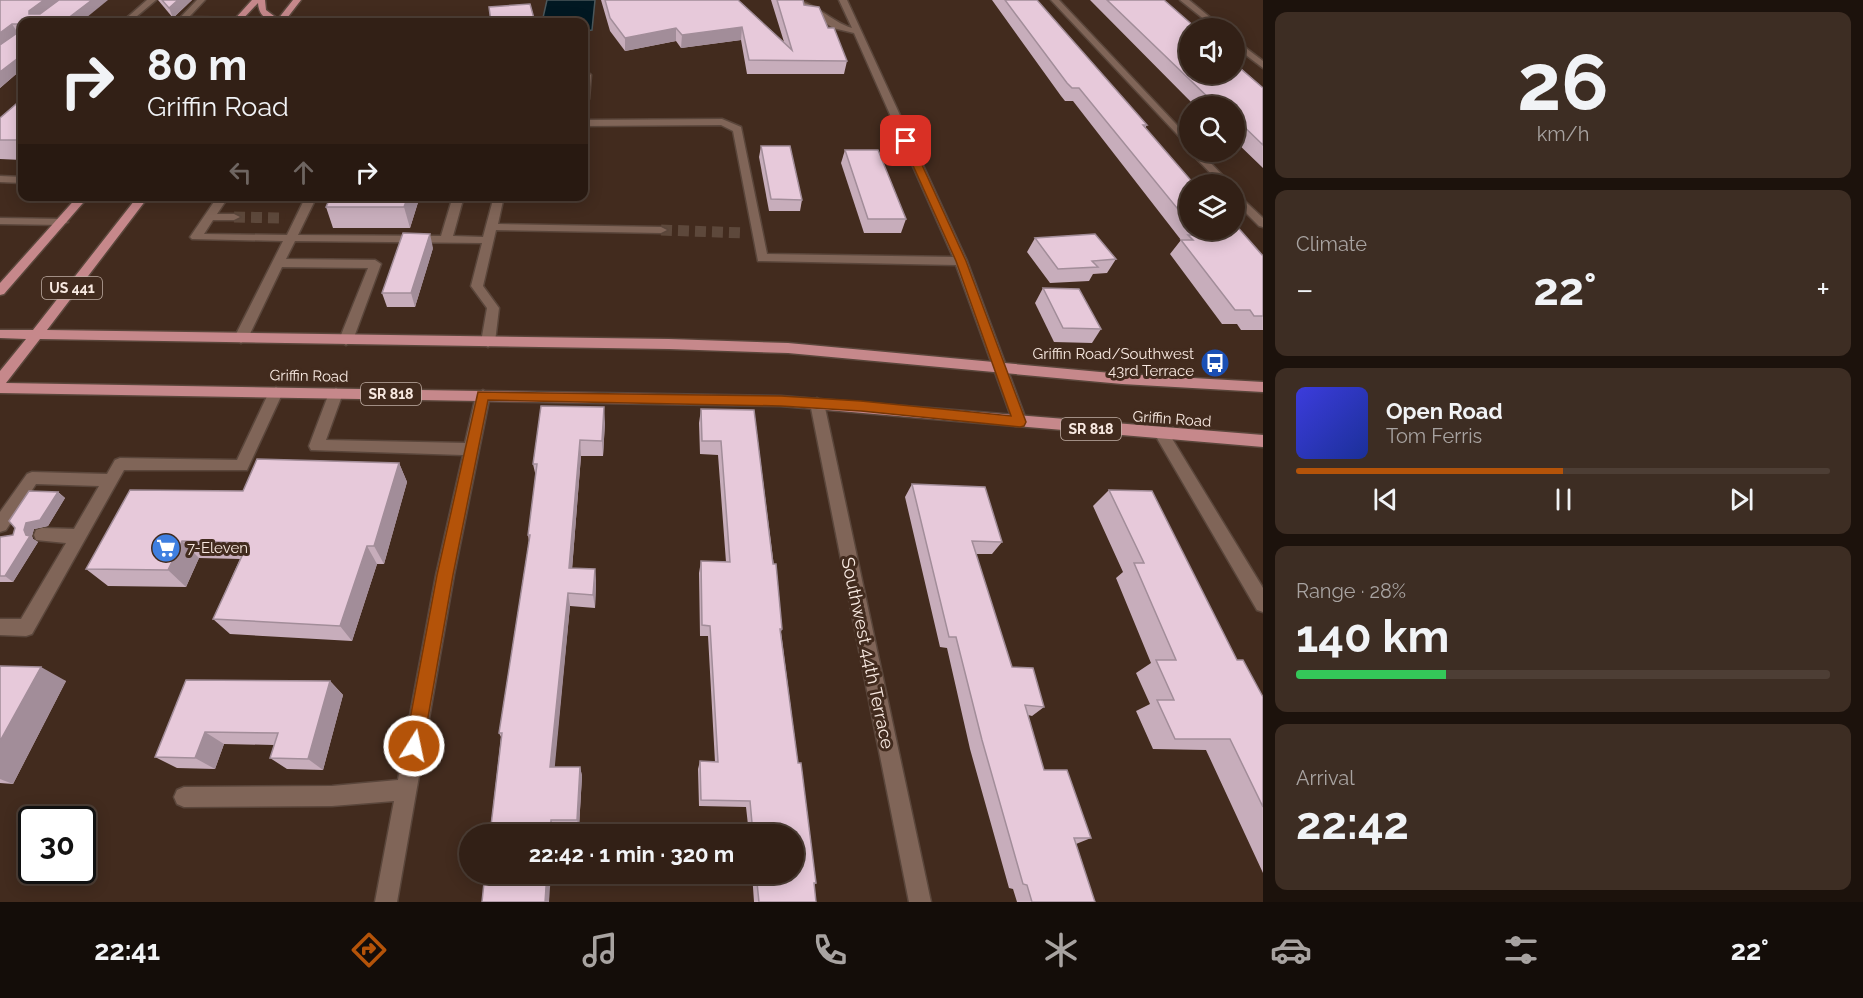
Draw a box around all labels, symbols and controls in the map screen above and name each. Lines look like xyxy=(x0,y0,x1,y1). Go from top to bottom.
map controls xyxy=(1179,18,1245,240)
button: sound xyxy=(1179,18,1245,84)
text: 26 xyxy=(1517,37,1609,128)
text: 80 m xyxy=(147,41,247,90)
icon: right xyxy=(48,42,126,120)
text: Griffin Road xyxy=(147,91,289,122)
button: search xyxy=(1179,96,1245,162)
pin xyxy=(880,115,931,166)
text: km/h xyxy=(1537,122,1589,146)
icon: arrive xyxy=(889,124,922,157)
icon: left xyxy=(224,156,257,189)
icon: ahead xyxy=(287,156,320,189)
icon: right xyxy=(350,156,383,189)
button: layers xyxy=(1179,174,1245,240)
text: Climate xyxy=(1296,232,1367,256)
text: 22° xyxy=(1533,263,1597,316)
text: − xyxy=(1296,270,1314,309)
text: + xyxy=(1816,270,1830,309)
road number: US 441 xyxy=(42,277,102,299)
place label: Griffin Road/Southwest 43rd Terrace xyxy=(1033,345,1194,380)
bus stop icon: Griffin Road/Southwest 43rd Terrace xyxy=(1199,347,1231,379)
street label: Griffin Road xyxy=(269,366,349,386)
road number: SR 818 xyxy=(361,383,421,405)
text: Open Road xyxy=(1386,398,1503,424)
street label: Griffin Road xyxy=(1132,407,1212,431)
road number: SR 818 xyxy=(1061,418,1121,440)
text: Tom Ferris xyxy=(1386,424,1482,448)
icon: previous xyxy=(1369,483,1402,516)
icon: pause xyxy=(1547,483,1580,516)
icon: next xyxy=(1725,483,1758,516)
supermarket icon: 7-Eleven xyxy=(150,532,182,564)
place label: 7-Eleven xyxy=(187,539,248,557)
street label: Southwest 44th Terrace xyxy=(837,555,899,751)
text: Range · 28% xyxy=(1296,579,1406,603)
text: 140 km xyxy=(1296,610,1449,663)
position arrow xyxy=(382,714,446,778)
text: Arrival xyxy=(1296,766,1355,790)
text: 22:42 xyxy=(1296,797,1409,850)
speed limit sign: 30 xyxy=(18,806,96,884)
text: 22:42 · 1 min · 320 m xyxy=(529,841,734,867)
icon: directions xyxy=(348,929,390,971)
icon: music xyxy=(579,929,621,971)
icon: phone xyxy=(809,929,851,971)
icon: climate xyxy=(1040,929,1082,971)
icon: car xyxy=(1270,929,1312,971)
icon: filters xyxy=(1500,929,1542,971)
text: 22:41 xyxy=(94,935,160,966)
text: 22° xyxy=(1731,935,1769,966)

